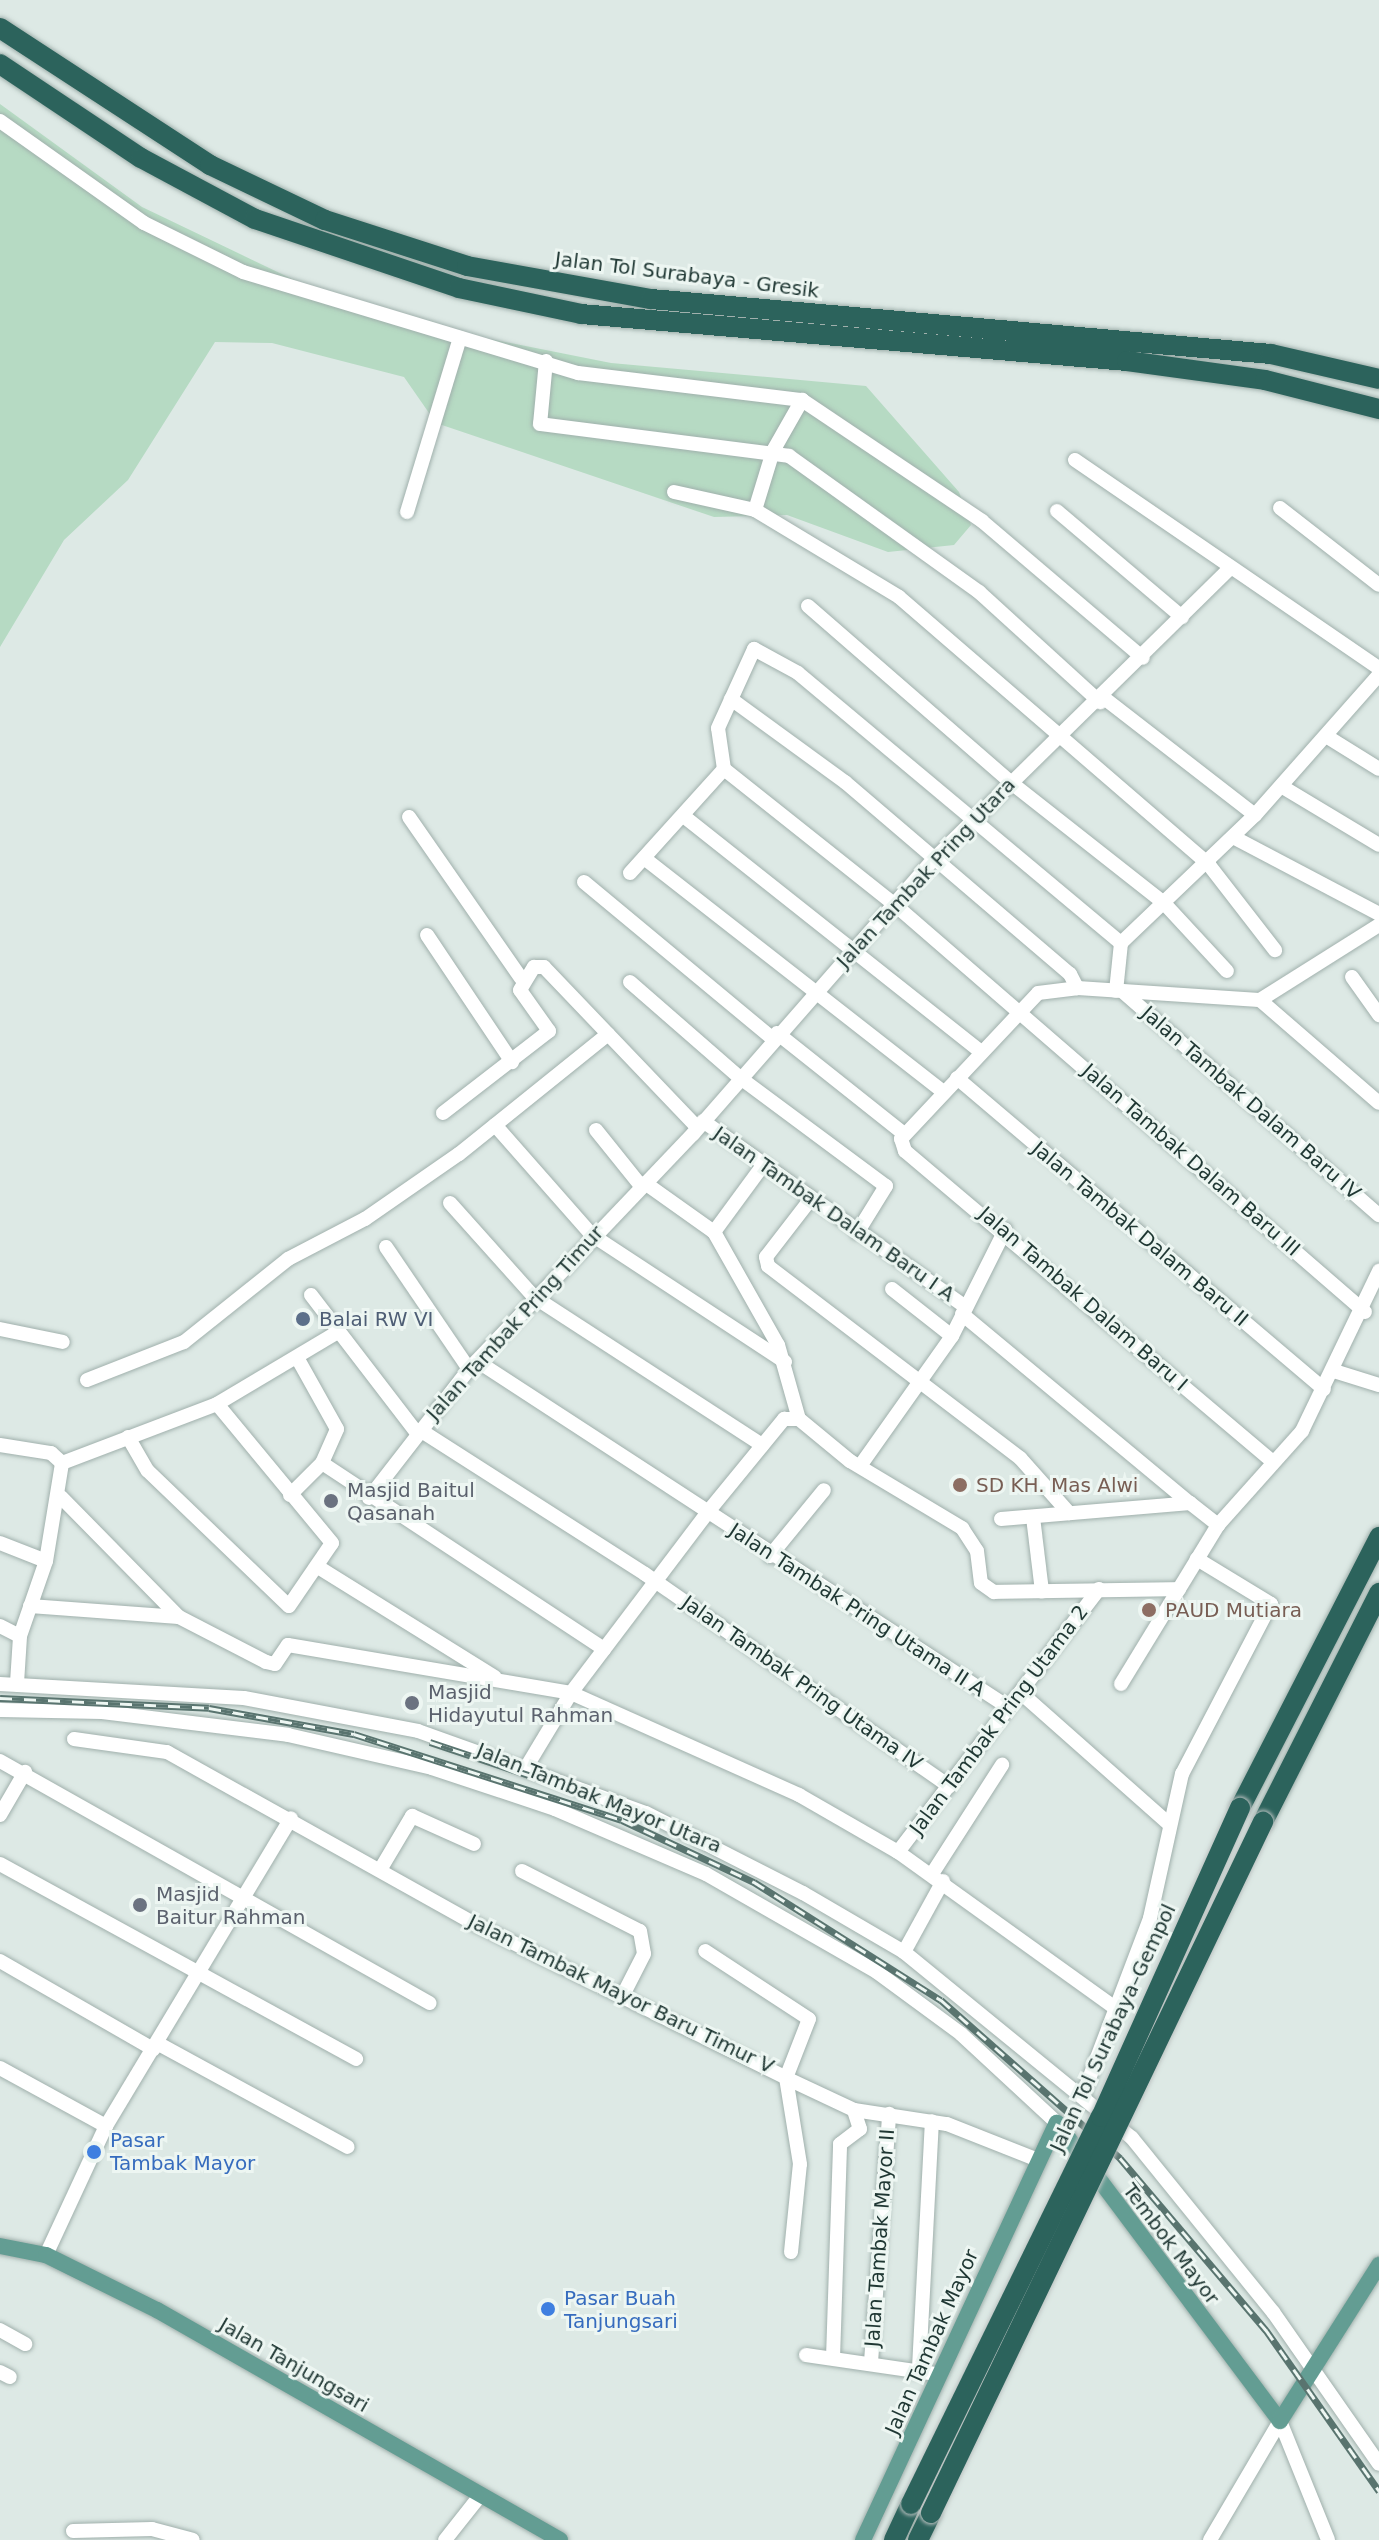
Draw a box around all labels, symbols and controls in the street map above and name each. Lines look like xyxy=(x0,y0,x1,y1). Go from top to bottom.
street label: Jalan Tol Surabaya - Gresik xyxy=(554,247,820,303)
street label: Jalan Tambak Pring Utara xyxy=(832,773,1020,973)
street label: Jalan Tambak Dalam Baru IV xyxy=(1136,1001,1366,1205)
street label: Jalan Tambak Dalam Baru III xyxy=(1077,1059,1305,1261)
street label: Jalan Tambak Dalam Baru I A xyxy=(709,1121,959,1307)
street label: Jalan Tambak Dalam Baru II xyxy=(1027,1136,1253,1332)
street label: Jalan Tambak Dalam Baru I xyxy=(974,1202,1192,1396)
street label: Jalan Tambak Pring Timur xyxy=(421,1221,609,1425)
place label: Balai RW VI xyxy=(319,1307,434,1331)
marker: Balai RW VI xyxy=(294,1310,312,1328)
place label: SD KH. Mas Alwi xyxy=(976,1473,1138,1497)
marker: SD KH. Mas Alwi xyxy=(951,1476,969,1494)
place label: Masjid Baitul Qasanah xyxy=(347,1478,475,1525)
marker: Masjid Baitul Qasanah xyxy=(322,1492,340,1510)
street label: Jalan Tambak Pring Utama II A xyxy=(724,1518,990,1702)
street label: Jalan Tambak Pring Utama IV xyxy=(677,1591,927,1775)
place label: PAUD Mutiara xyxy=(1165,1598,1302,1622)
street label: Jalan Tambak Pring Utama 2 xyxy=(905,1600,1093,1840)
marker: PAUD Mutiara xyxy=(1140,1601,1158,1619)
place label: Masjid Hidayutul Rahman xyxy=(428,1680,613,1727)
marker: Masjid Hidayutul Rahman xyxy=(403,1694,421,1712)
street label: Jalan Tambak Mayor Utara xyxy=(473,1738,725,1858)
place label: Masjid Baitur Rahman xyxy=(156,1882,305,1929)
marker: Masjid Baitur Rahman xyxy=(131,1896,149,1914)
street label: Jalan Tol Surabaya–Gempol xyxy=(1045,1900,1181,2156)
street label: Jalan Tambak Mayor Baru Timur V xyxy=(464,1909,778,2079)
place label: Pasar Tambak Mayor xyxy=(110,2128,255,2175)
street label: Jalan Tambak Mayor II xyxy=(860,2128,900,2348)
marker: Pasar Tambak Mayor xyxy=(85,2143,103,2161)
street label: Tembok Mayor xyxy=(1118,2179,1224,2309)
street label: Jalan Tambak Mayor xyxy=(880,2246,984,2438)
place label: Pasar Buah Tanjungsari xyxy=(564,2286,678,2333)
marker: Pasar Buah Tanjungsari xyxy=(539,2300,557,2318)
street label: Jalan Tanjungsari xyxy=(215,2312,373,2418)

